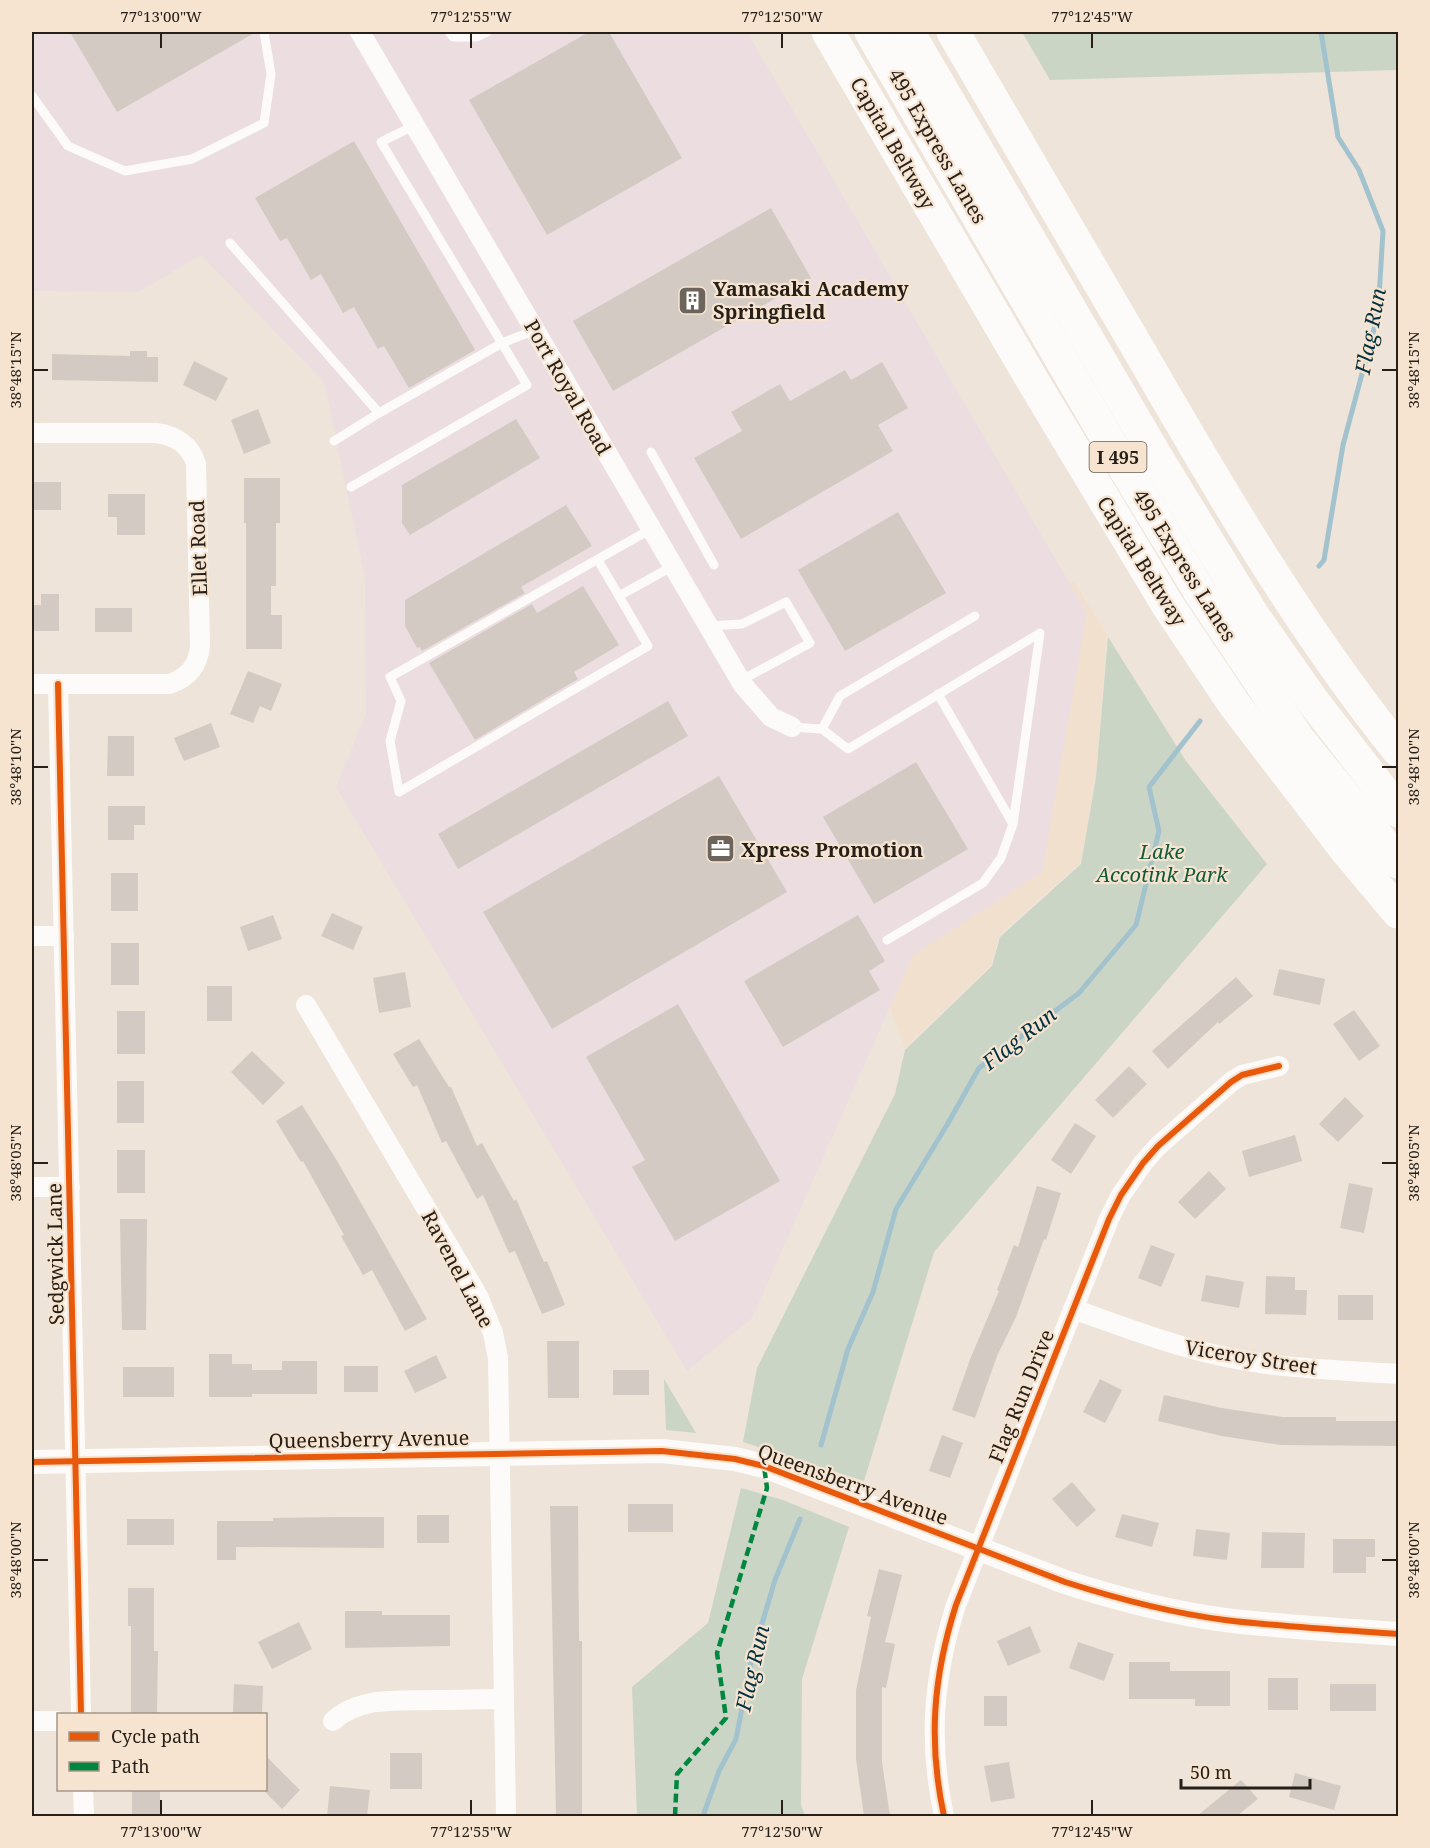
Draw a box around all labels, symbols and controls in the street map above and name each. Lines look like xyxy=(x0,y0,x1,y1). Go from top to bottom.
text: 77°13'00"W xyxy=(120,6,202,26)
text: 77°12'55"W xyxy=(430,6,512,26)
text: 77°12'50"W xyxy=(741,6,823,26)
text: 77°12'45"W xyxy=(1051,6,1133,26)
street label: 495 Express Lanes xyxy=(883,64,993,228)
street label: Capital Beltway xyxy=(844,72,942,215)
place label: Yamasaki Academy Springfield xyxy=(713,275,909,325)
building icon: Yamasaki Academy Springfield xyxy=(676,284,708,316)
water label: Flag Run xyxy=(1348,285,1392,377)
street label: Port Royal Road xyxy=(518,315,618,459)
text: 38°48'15"N xyxy=(5,331,25,409)
text: 38°48'15"N xyxy=(1403,331,1423,409)
road number: I 495 xyxy=(1090,442,1146,472)
street label: 495 Express Lanes xyxy=(1127,484,1243,646)
street label: Capital Beltway xyxy=(1091,491,1193,632)
street label: Ellet Road xyxy=(183,500,213,596)
text: 38°48'10"N xyxy=(5,728,25,806)
text: 38°48'10"N xyxy=(1403,728,1423,806)
office icon: Xpress Promotion xyxy=(704,833,736,865)
place label: Xpress Promotion xyxy=(741,836,923,863)
park label: Lake Accotink Park xyxy=(1094,838,1228,888)
water label: Flag Run xyxy=(975,1000,1062,1076)
text: 38°48'05"N xyxy=(5,1124,25,1202)
text: 38°48'05"N xyxy=(1403,1124,1423,1202)
street label: Sedgwick Lane xyxy=(40,1183,70,1325)
street label: Ravenel Lane xyxy=(416,1206,500,1332)
street label: Flag Run Drive xyxy=(982,1325,1060,1467)
street label: Viceroy Street xyxy=(1183,1333,1319,1381)
street label: Queensberry Avenue xyxy=(268,1424,470,1454)
street label: Queensberry Avenue xyxy=(754,1437,952,1531)
text: 38°48'00"N xyxy=(5,1521,25,1599)
text: 38°48'00"N xyxy=(1403,1521,1423,1599)
water label: Flag Run xyxy=(728,1622,776,1715)
legend xyxy=(57,1713,267,1791)
text: Cycle path xyxy=(111,1724,200,1748)
scale bar xyxy=(1181,1752,1310,1790)
text: Path xyxy=(111,1754,150,1778)
text: 50 m xyxy=(1190,1760,1232,1784)
text: 77°13'00"W xyxy=(120,1821,202,1841)
text: 77°12'55"W xyxy=(430,1821,512,1841)
text: 77°12'50"W xyxy=(741,1821,823,1841)
text: 77°12'45"W xyxy=(1051,1821,1133,1841)

